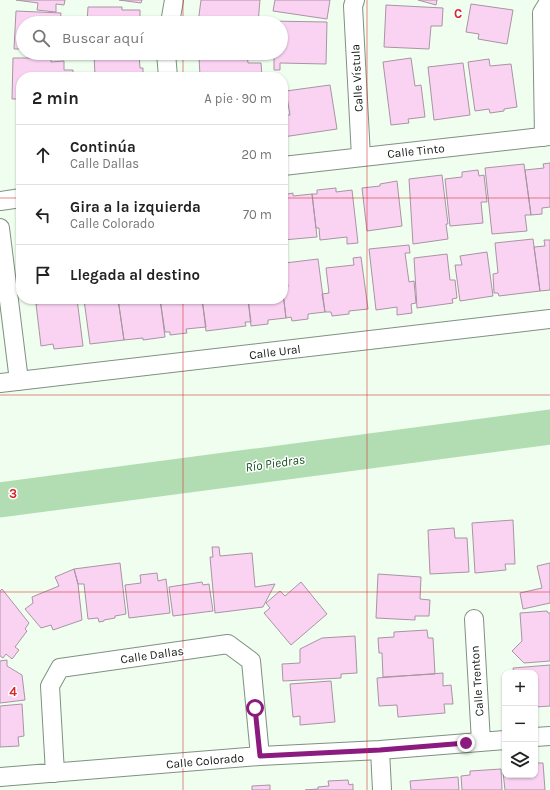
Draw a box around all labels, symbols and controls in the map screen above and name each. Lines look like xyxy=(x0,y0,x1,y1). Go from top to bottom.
text: C xyxy=(454,6,462,21)
search box xyxy=(16,16,288,60)
icon: search xyxy=(30,27,52,49)
text: Buscar aquí xyxy=(62,29,144,47)
street label: Calle Vístula xyxy=(348,44,366,112)
text: 2 min xyxy=(32,88,79,108)
text: A pie · 90 m xyxy=(204,91,272,106)
text: Continúa xyxy=(70,138,136,156)
street label: Calle Tinto xyxy=(387,141,445,161)
icon: ahead xyxy=(32,144,54,166)
text: 20 m xyxy=(242,147,272,162)
text: Calle Dallas xyxy=(70,156,139,171)
text: Gira a la izquierda xyxy=(70,198,201,216)
icon: left xyxy=(32,204,54,226)
text: 70 m xyxy=(243,207,272,222)
text: Calle Colorado xyxy=(70,216,155,231)
icon: arrive xyxy=(32,264,54,286)
text: Llegada al destino xyxy=(70,266,200,284)
street label: Calle Ural xyxy=(248,342,302,362)
water label: Río Piedras xyxy=(244,451,306,475)
text: 3 xyxy=(9,486,17,501)
street label: Calle Dallas xyxy=(119,644,185,666)
street label: Calle Trenton xyxy=(468,645,486,717)
map controls xyxy=(502,670,538,778)
button: + xyxy=(502,670,538,706)
text: 4 xyxy=(9,684,17,699)
route start xyxy=(246,699,264,717)
button: − xyxy=(502,706,538,742)
route end xyxy=(457,734,475,752)
button: layers xyxy=(502,742,538,778)
street label: Calle Colorado xyxy=(165,751,245,771)

